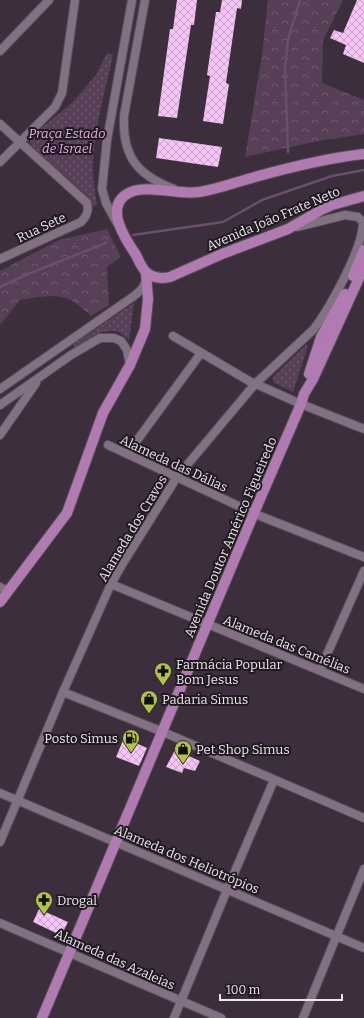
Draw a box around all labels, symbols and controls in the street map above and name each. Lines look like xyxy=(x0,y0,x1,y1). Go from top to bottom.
park label: Praça Estado de Israel xyxy=(29,126,105,156)
street label: Avenida João Frate Neto xyxy=(204,184,342,253)
street label: Rua Sete xyxy=(14,210,68,245)
street label: Alameda das Dálias xyxy=(118,432,230,495)
street label: Avenida Doutor Américo Figueiredo xyxy=(181,435,280,640)
street label: Alameda dos Cravos xyxy=(95,473,170,584)
street label: Alameda das Camélias xyxy=(221,612,352,677)
place label: Farmácia Popular Bom Jesus xyxy=(176,657,283,687)
pharmacy icon: Farmácia Popular Bom Jesus xyxy=(153,661,173,686)
shop icon: Padaria Simus xyxy=(139,689,159,714)
place label: Padaria Simus xyxy=(162,692,248,707)
fuel station icon: Posto Simus xyxy=(121,728,141,753)
place label: Posto Simus xyxy=(44,731,118,746)
shop icon: Pet Shop Simus xyxy=(173,739,193,764)
place label: Pet Shop Simus xyxy=(196,742,290,757)
street label: Alameda dos Heliotrópios xyxy=(112,822,261,897)
pharmacy icon: Drogal xyxy=(34,890,54,915)
place label: Drogal xyxy=(57,893,97,908)
street label: Alameda das Azaleias xyxy=(52,926,177,993)
scale bar xyxy=(220,976,342,1002)
text: 100 m xyxy=(226,983,261,997)

